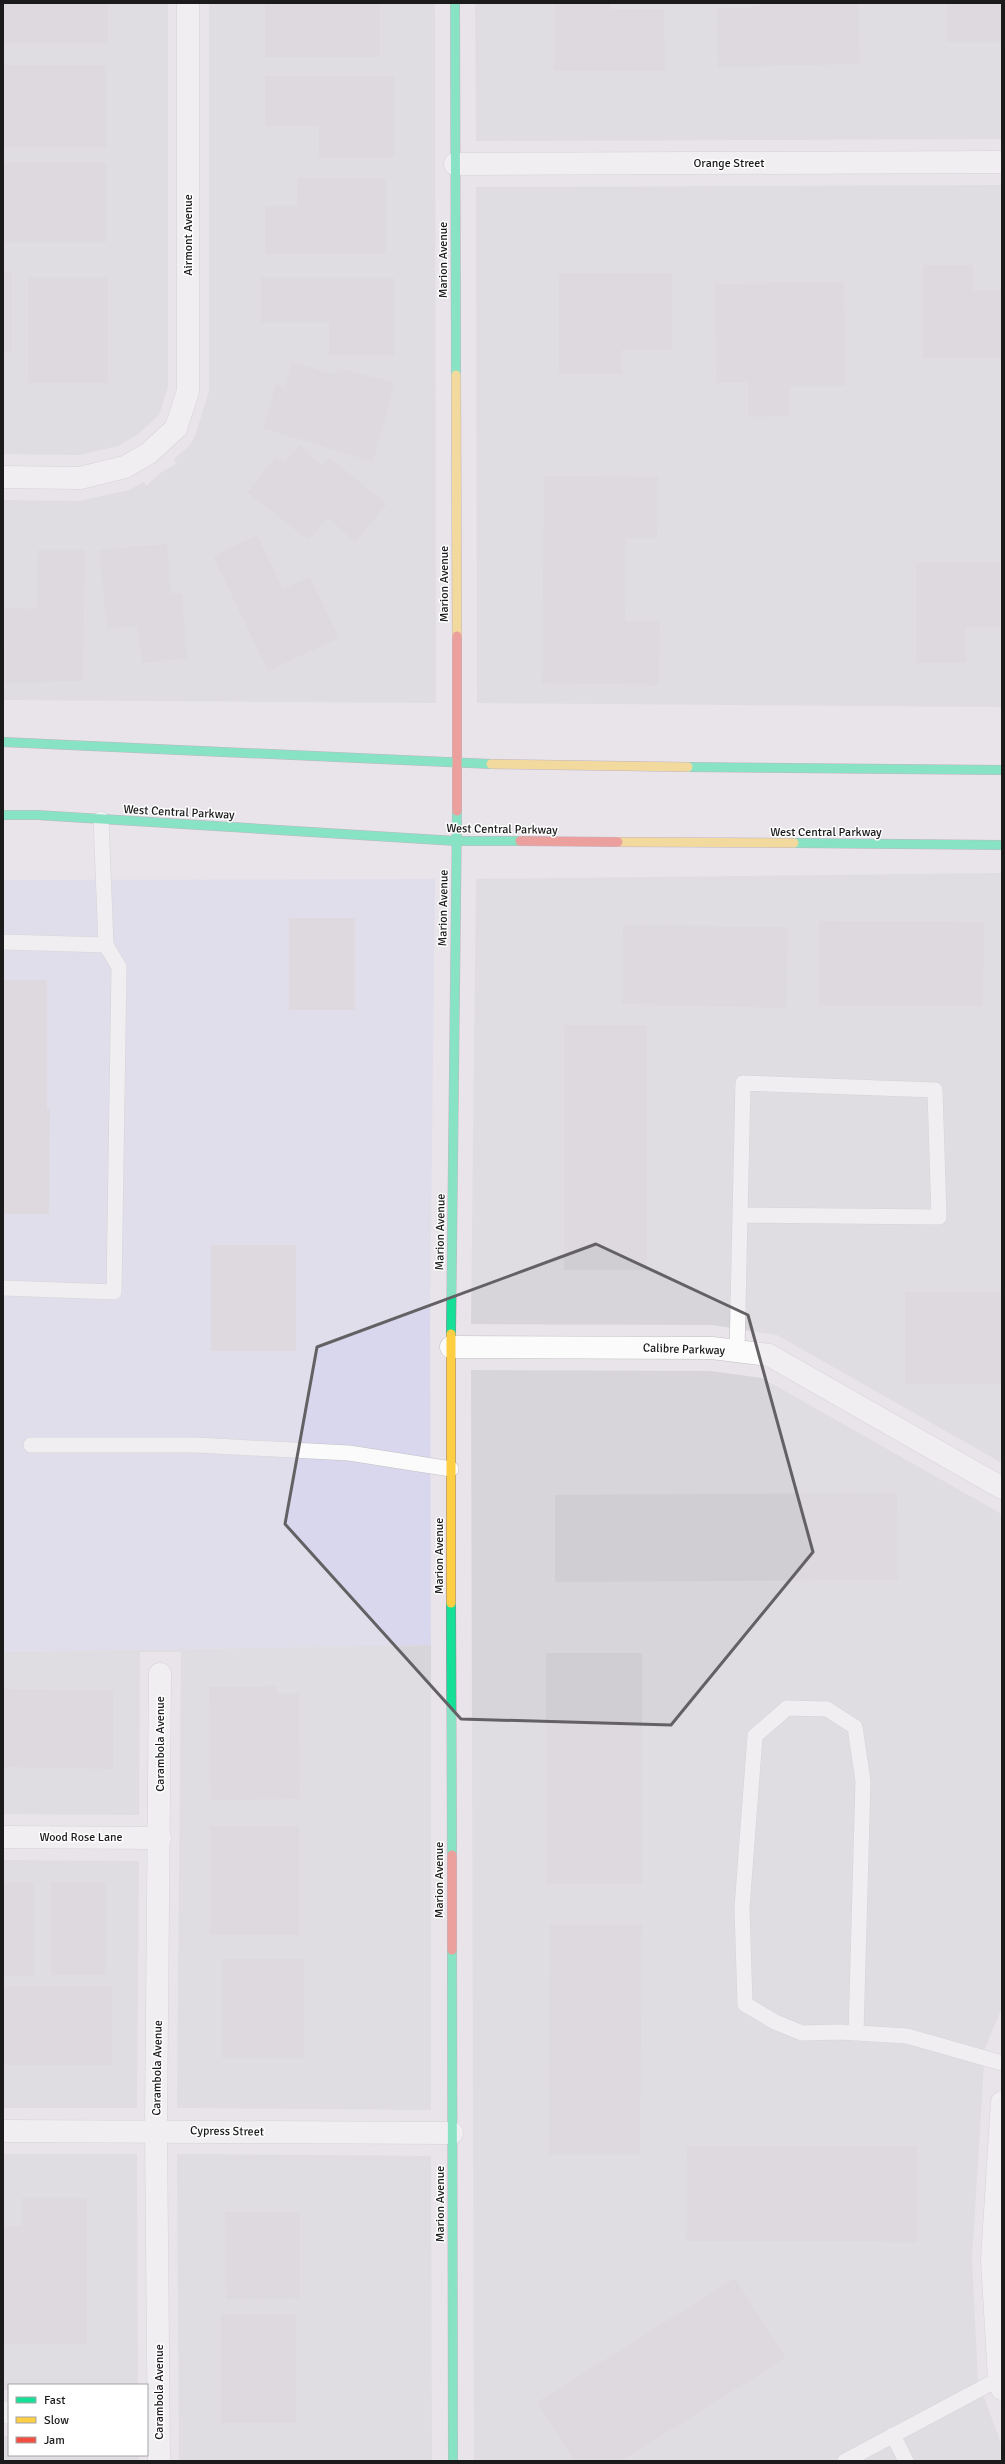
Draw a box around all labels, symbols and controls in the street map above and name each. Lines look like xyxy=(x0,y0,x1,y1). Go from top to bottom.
street label: Orange Street xyxy=(693,156,765,171)
street label: Airmont Avenue xyxy=(181,194,196,276)
street label: Marion Avenue xyxy=(436,222,451,298)
street label: Marion Avenue xyxy=(437,546,452,622)
street label: West Central Parkway xyxy=(123,802,235,823)
street label: West Central Parkway xyxy=(446,821,558,838)
street label: West Central Parkway xyxy=(770,825,882,840)
street label: Marion Avenue xyxy=(435,870,452,946)
street label: Marion Avenue xyxy=(432,1194,449,1270)
street label: Calibre Parkway xyxy=(643,1341,726,1358)
street label: Marion Avenue xyxy=(432,1518,447,1594)
street label: Carambola Avenue xyxy=(153,1696,168,1792)
street label: Wood Rose Lane xyxy=(39,1830,123,1845)
street label: Marion Avenue xyxy=(432,1842,447,1918)
street label: Carambola Avenue xyxy=(149,2020,166,2116)
street label: Cypress Street xyxy=(190,2123,264,2140)
street label: Marion Avenue xyxy=(433,2166,448,2242)
street label: Carambola Avenue xyxy=(152,2344,167,2440)
legend xyxy=(8,2384,148,2456)
text: Fast xyxy=(44,2393,65,2408)
text: Slow xyxy=(44,2413,69,2428)
text: Jam xyxy=(44,2433,65,2448)

